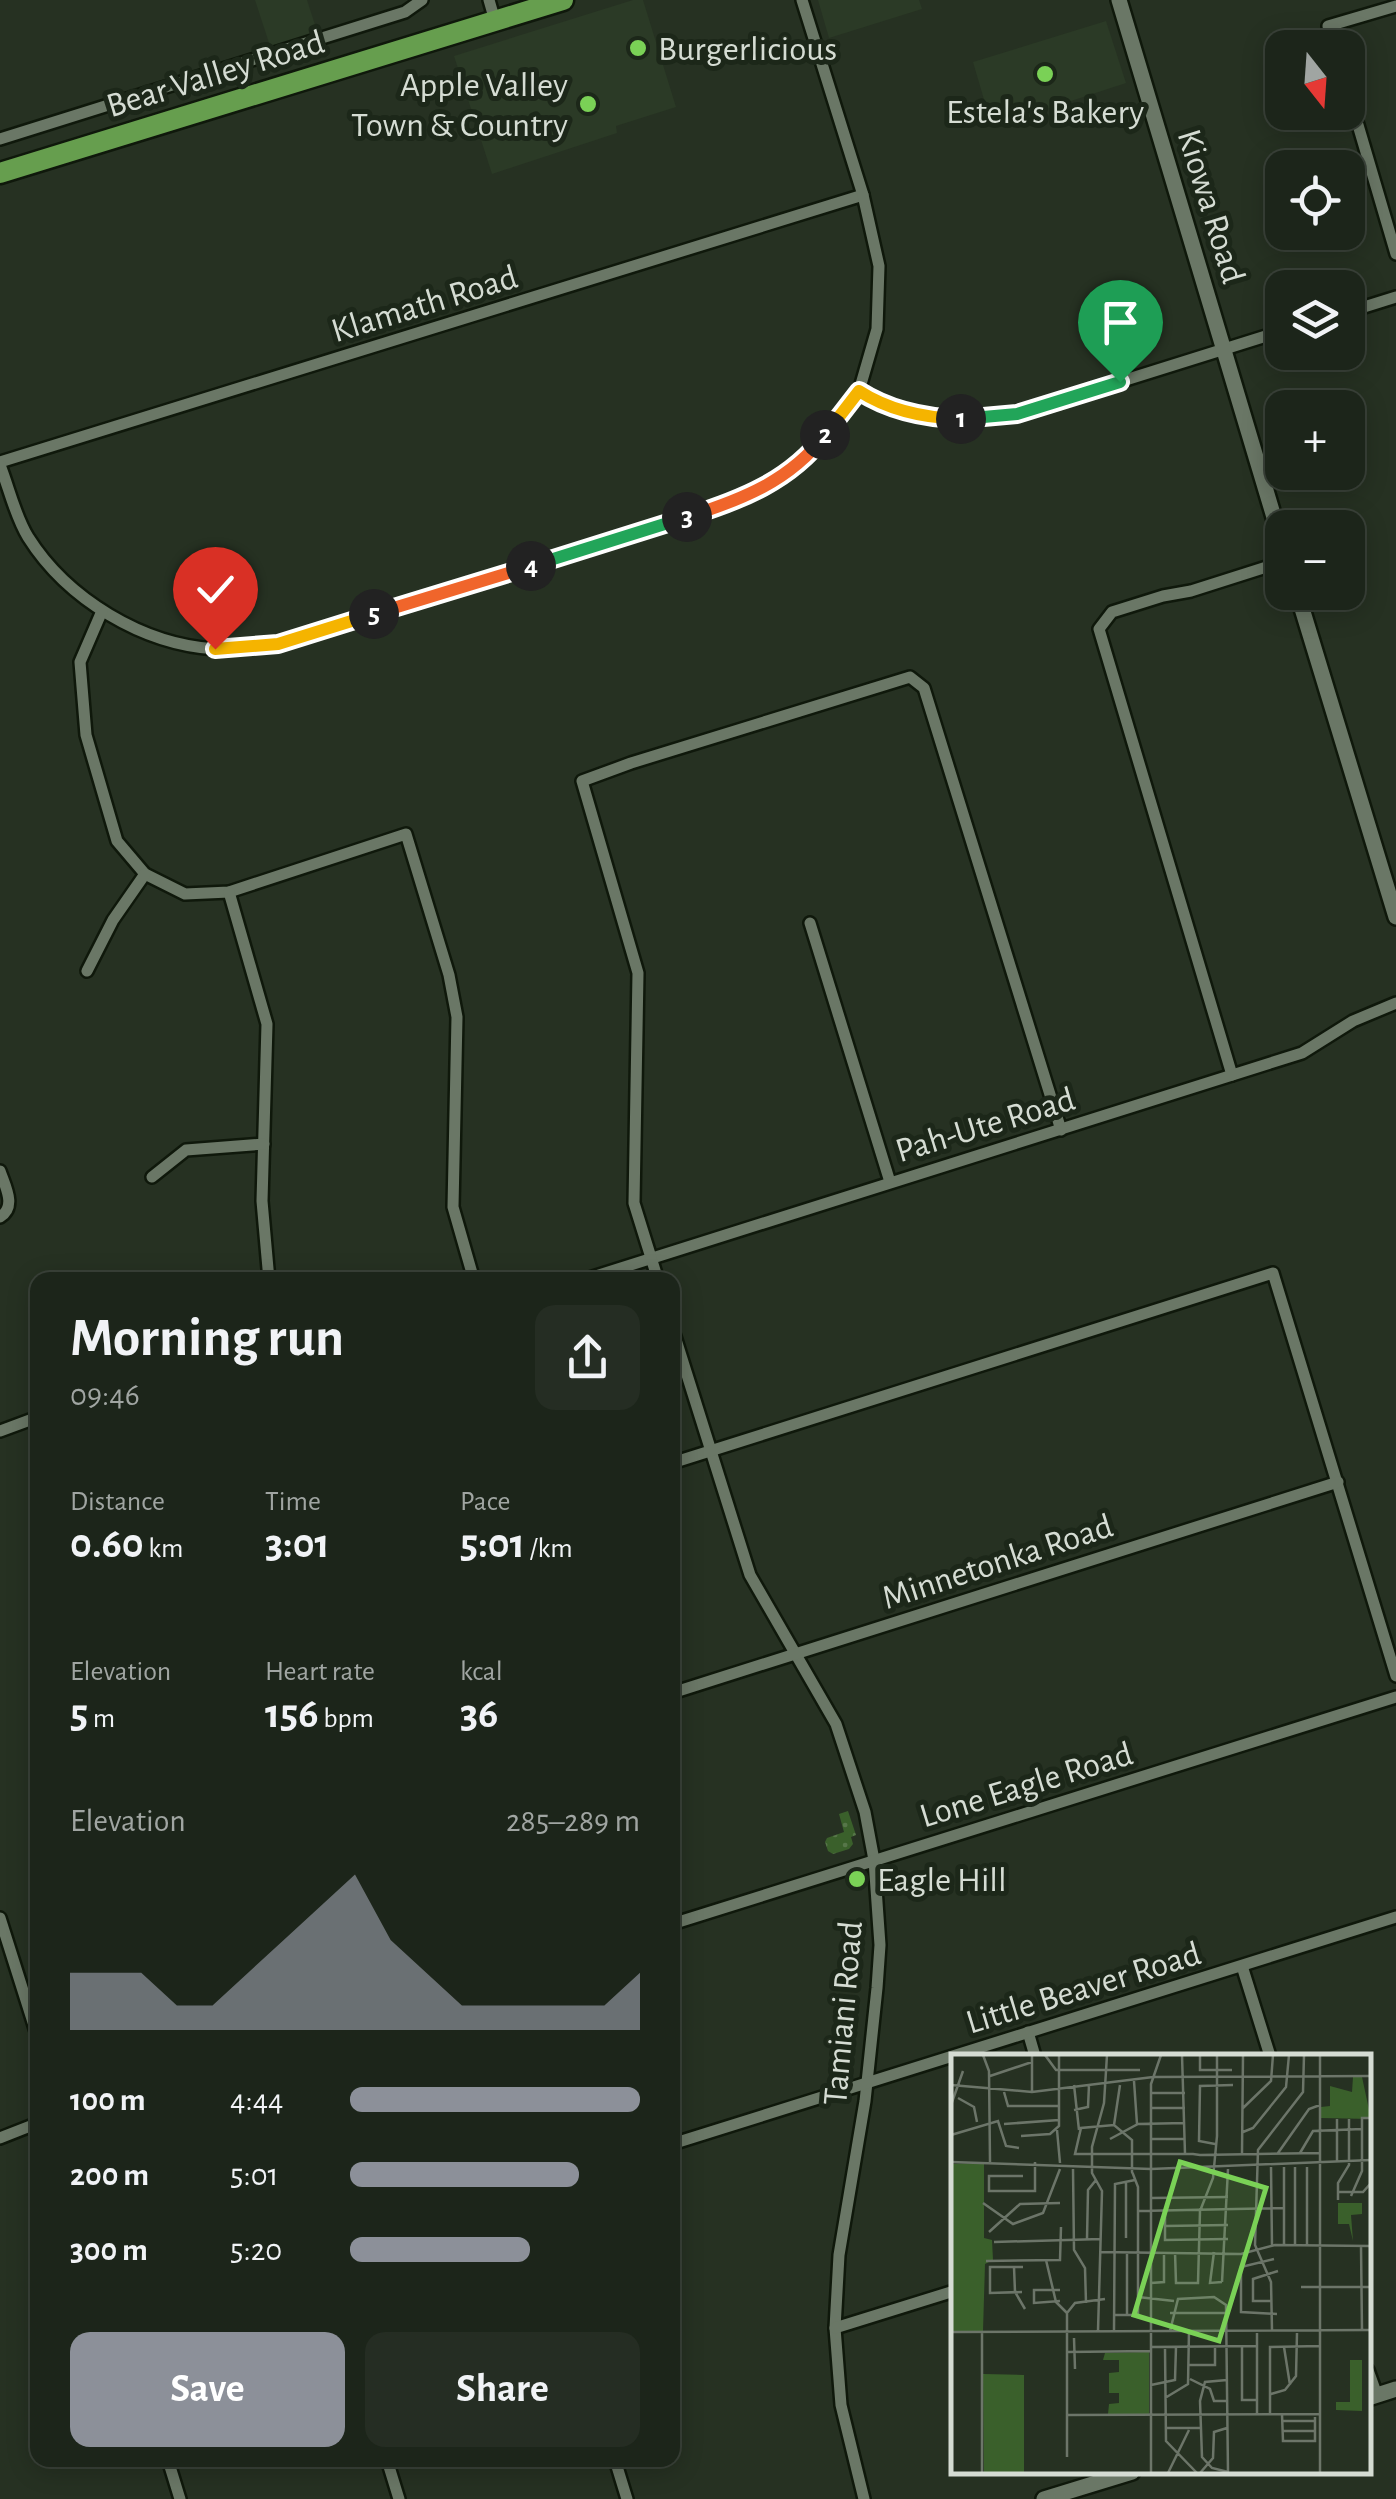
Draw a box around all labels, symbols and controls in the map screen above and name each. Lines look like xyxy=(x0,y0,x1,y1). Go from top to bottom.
street label: Bear Valley Road xyxy=(103,25,328,124)
north arrow xyxy=(1265,30,1365,130)
map controls xyxy=(1265,30,1365,610)
place label: Burgerlicious xyxy=(658,32,837,67)
marker: Burgerlicious xyxy=(627,37,649,59)
marker: Estela's Bakery xyxy=(1034,63,1056,85)
place label: Apple Valley Town & Country xyxy=(351,68,568,143)
marker: Apple Valley Town & Country xyxy=(577,93,599,115)
place label: Estela's Bakery xyxy=(946,95,1144,130)
street label: Kiowa Road xyxy=(1171,125,1251,288)
button: locate xyxy=(1265,150,1365,250)
street label: Klamath Road xyxy=(327,260,522,349)
button: layers xyxy=(1265,270,1365,370)
pin xyxy=(1078,280,1163,383)
icon: arrive xyxy=(1093,295,1148,350)
button: + xyxy=(1265,390,1365,490)
pin: 1 xyxy=(936,394,986,444)
text: 1 xyxy=(956,405,966,433)
pin: 2 xyxy=(800,410,850,460)
text: 2 xyxy=(818,421,832,449)
pin: 3 xyxy=(662,492,712,542)
text: 3 xyxy=(681,503,693,531)
button: − xyxy=(1265,510,1365,610)
pin: 4 xyxy=(506,541,556,591)
pin xyxy=(173,547,258,650)
text: 4 xyxy=(524,552,538,580)
icon: check xyxy=(188,562,243,617)
pin: 5 xyxy=(349,589,399,639)
text: 5 xyxy=(368,600,380,628)
street label: Pah-Ute Road xyxy=(892,1082,1079,1169)
button: share xyxy=(535,1305,640,1410)
text: Morning run xyxy=(70,1311,344,1366)
text: 09:46 xyxy=(70,1379,140,1411)
text: Distance xyxy=(70,1488,165,1516)
text: Time xyxy=(265,1488,321,1516)
text: Pace xyxy=(460,1488,510,1516)
street label: Minnetonka Road xyxy=(878,1509,1117,1616)
text: 0.60 xyxy=(70,1523,144,1565)
text: 3:01 xyxy=(265,1523,330,1565)
text: 5:01 xyxy=(460,1523,525,1565)
text: km xyxy=(144,1535,183,1563)
text: /km xyxy=(525,1535,573,1563)
text: Elevation xyxy=(70,1658,171,1686)
text: Heart rate xyxy=(265,1658,375,1686)
text: kcal xyxy=(460,1658,503,1686)
text: 5 xyxy=(70,1693,88,1735)
text: 156 xyxy=(265,1693,319,1735)
text: 36 xyxy=(460,1693,498,1735)
text: m xyxy=(88,1705,115,1733)
text: bpm xyxy=(319,1705,374,1733)
street label: Lone Eagle Road xyxy=(916,1736,1137,1834)
text: Elevation xyxy=(70,1805,186,1837)
text: 285–289 m xyxy=(506,1805,640,1837)
place label: Eagle Hill xyxy=(877,1863,1007,1898)
marker: Eagle Hill xyxy=(846,1868,868,1890)
street label: Tamiani Road xyxy=(818,1920,869,2107)
street label: Little Beaver Road xyxy=(962,1936,1205,2041)
inset map xyxy=(951,2054,1371,2474)
text: 100 m xyxy=(70,2084,146,2116)
text: 4:44 xyxy=(230,2084,284,2116)
text: 200 m xyxy=(70,2159,149,2191)
text: 5:01 xyxy=(230,2159,279,2191)
text: 300 m xyxy=(70,2234,148,2266)
text: 5:20 xyxy=(230,2234,282,2266)
button: Save xyxy=(70,2332,345,2447)
button: Share xyxy=(365,2332,640,2447)

